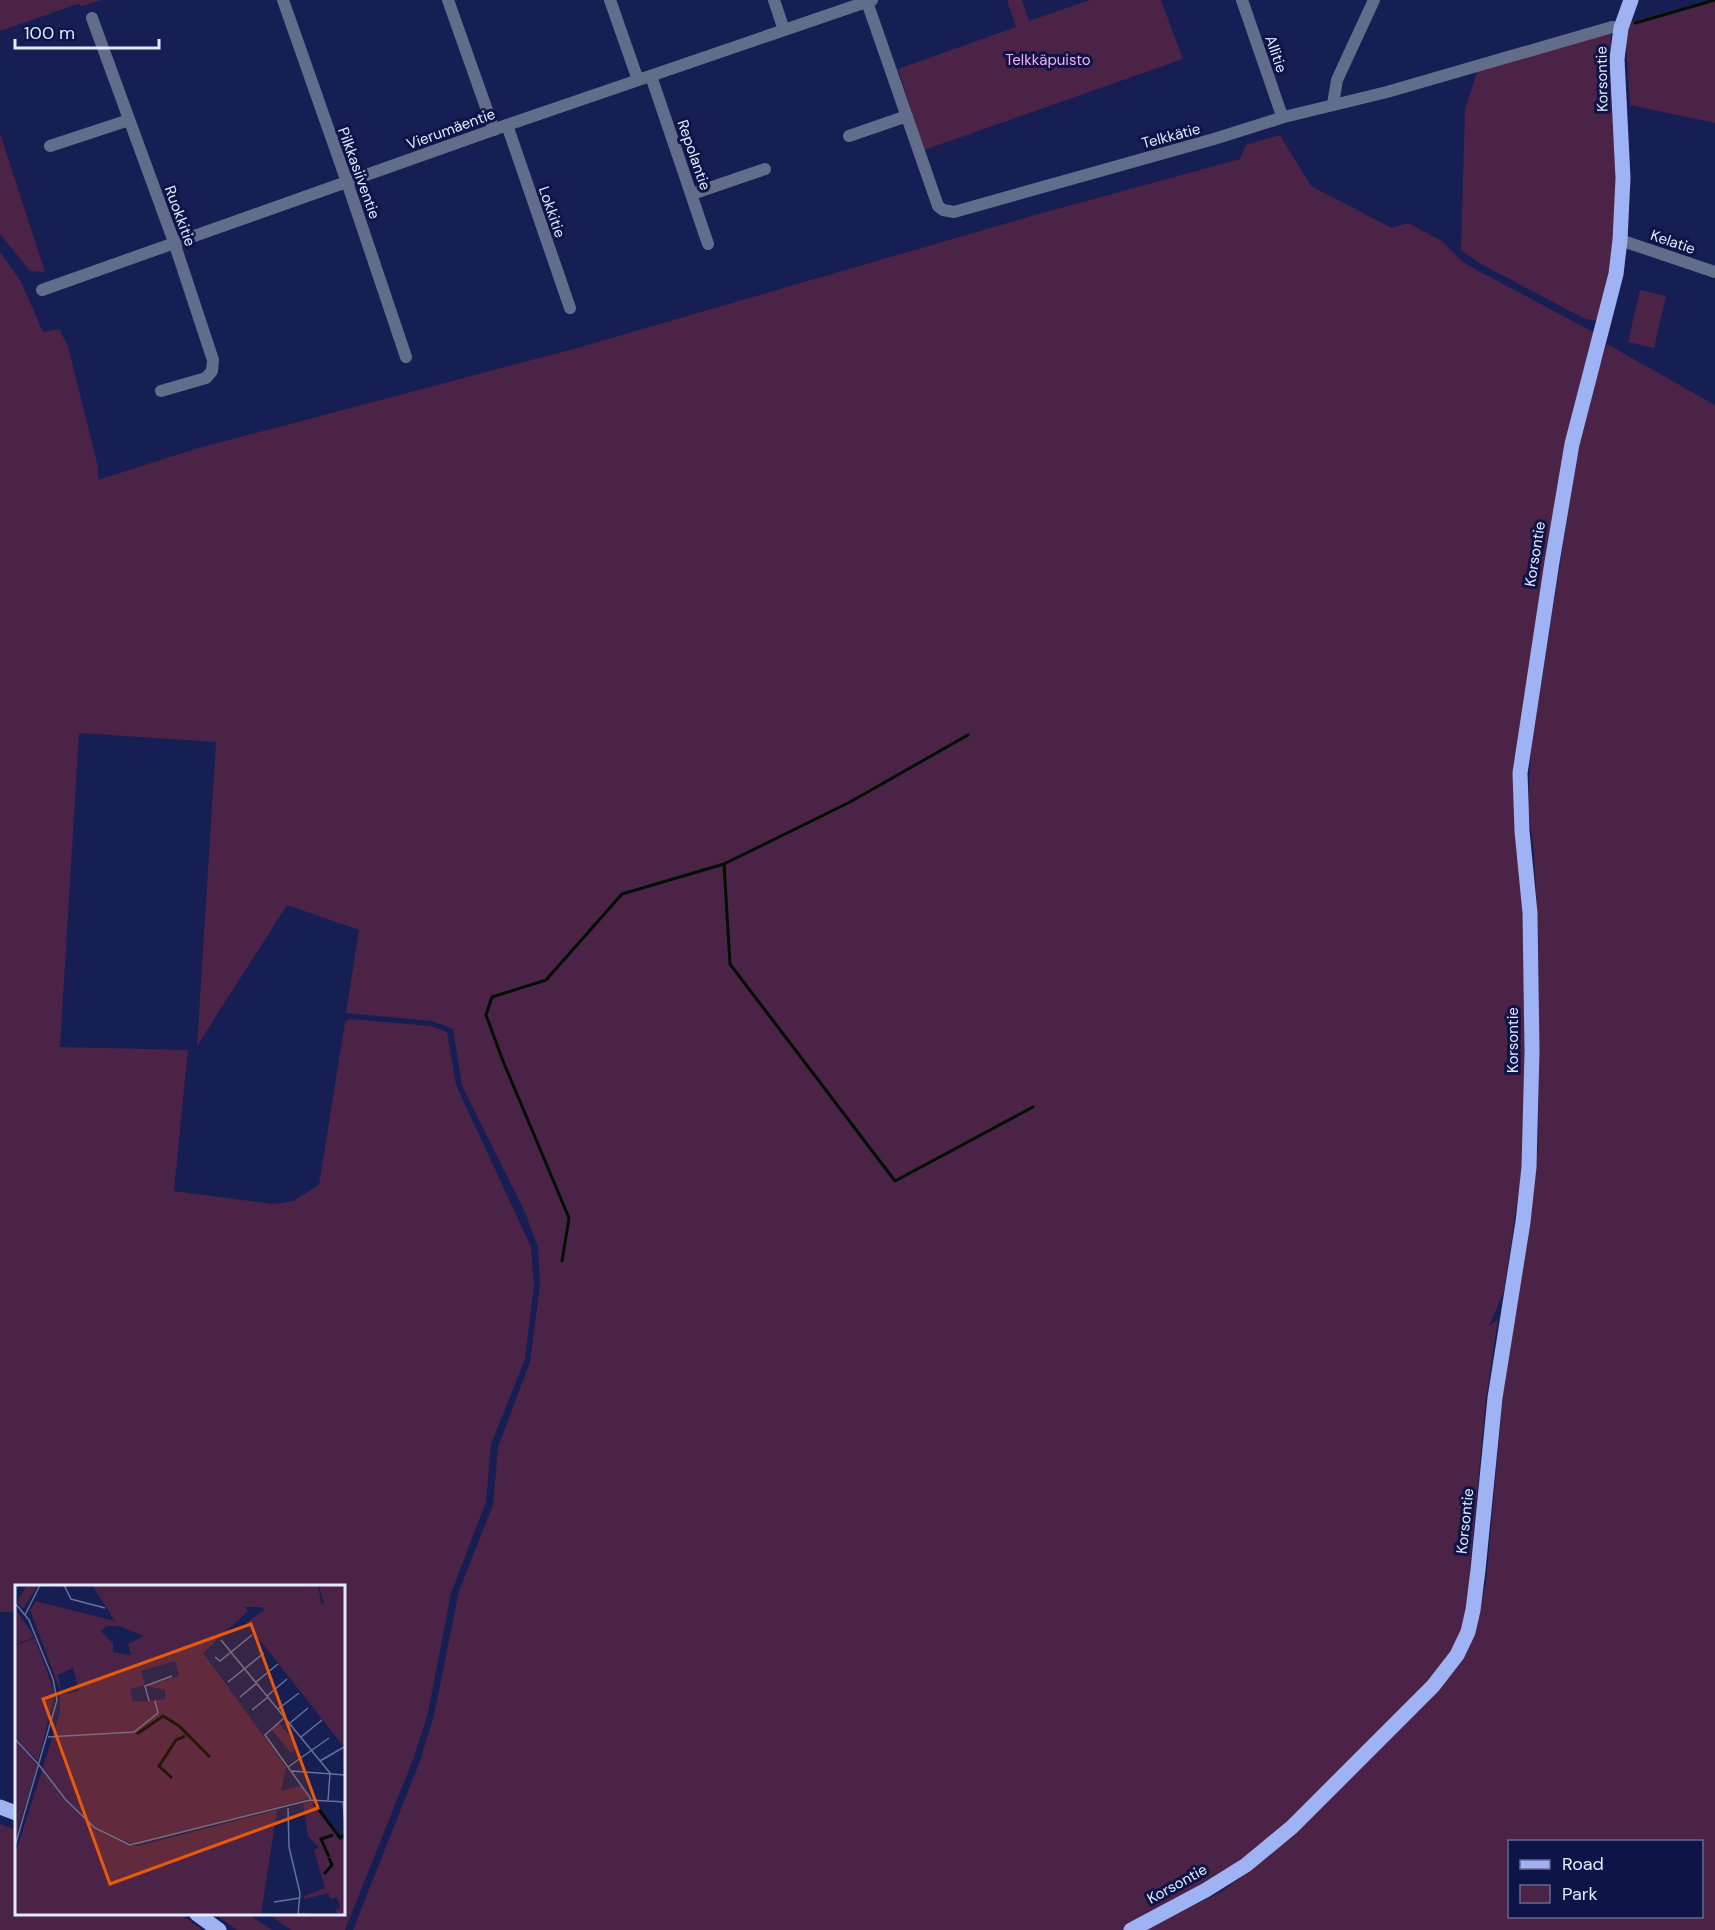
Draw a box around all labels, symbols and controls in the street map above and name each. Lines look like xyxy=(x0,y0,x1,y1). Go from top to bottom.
scale bar xyxy=(15,12,159,50)
text: 100 m xyxy=(24,21,75,45)
street label: Allitie xyxy=(1260,33,1292,75)
street label: Korsontie xyxy=(1591,46,1613,112)
park label: Telkkäpuisto xyxy=(1005,50,1091,70)
street label: Vierumäentie xyxy=(404,104,498,154)
street label: Repolantie xyxy=(673,117,715,193)
street label: Telkkätie xyxy=(1139,119,1203,153)
street label: Pilkkasiiventie xyxy=(333,124,385,222)
street label: Ruokkitie xyxy=(160,183,200,249)
street label: Lokkitie xyxy=(534,184,570,240)
street label: Kelatie xyxy=(1648,225,1698,259)
street label: Korsontie xyxy=(1520,520,1550,588)
street label: Korsontie xyxy=(1503,1007,1523,1073)
street label: Korsontie xyxy=(1452,1487,1478,1555)
inset map xyxy=(15,1585,345,1915)
legend xyxy=(1508,1840,1703,1918)
text: Road xyxy=(1562,1852,1604,1876)
street label: Korsontie xyxy=(1143,1859,1211,1909)
text: Park xyxy=(1562,1882,1598,1906)

